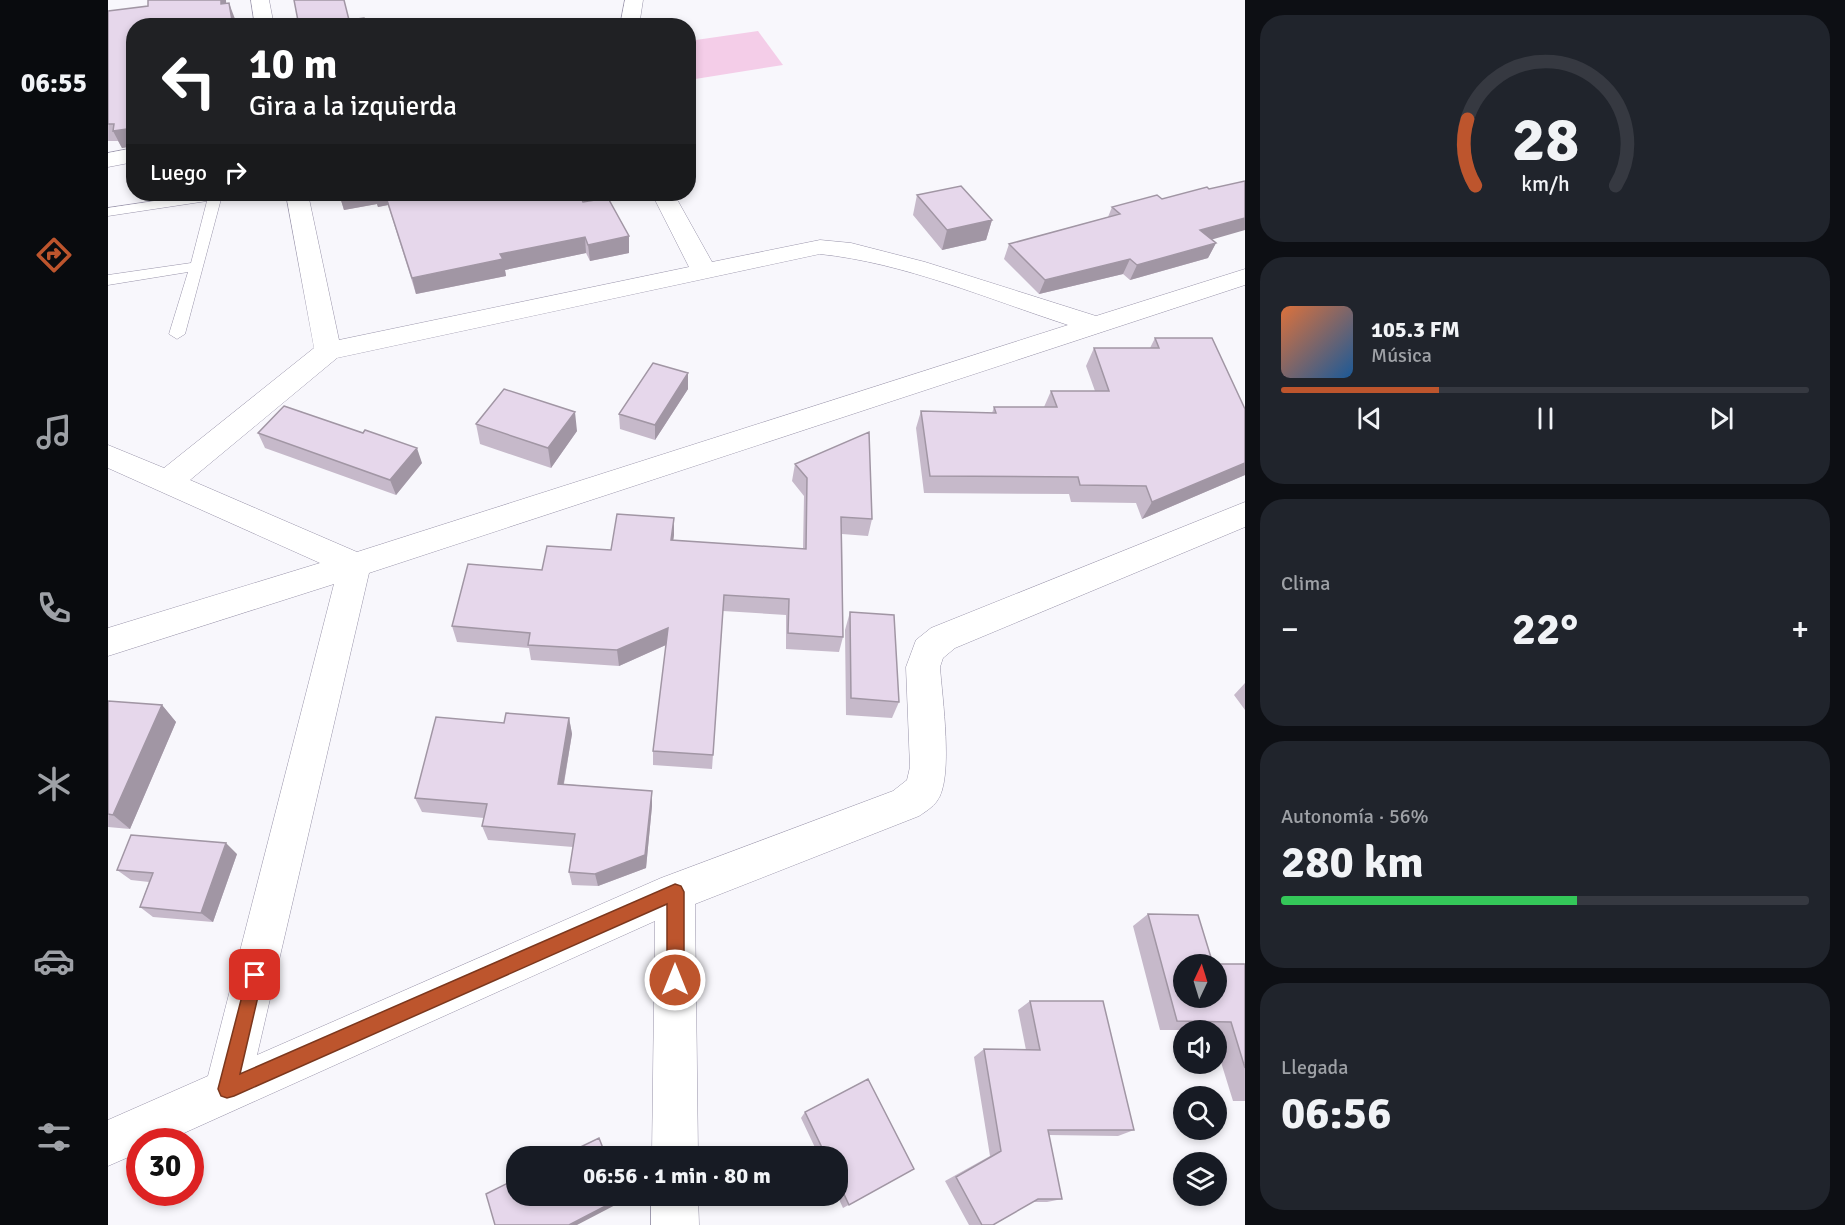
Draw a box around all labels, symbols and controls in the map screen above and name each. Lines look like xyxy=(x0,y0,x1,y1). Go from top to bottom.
text: 10 m xyxy=(249,39,338,90)
icon: left xyxy=(150,42,228,120)
text: 06:55 xyxy=(21,67,87,100)
text: Gira a la izquierda xyxy=(249,90,457,123)
text: 28 xyxy=(1511,101,1579,178)
icon: right xyxy=(219,156,252,189)
text: Luego xyxy=(150,159,207,186)
text: km/h xyxy=(1521,171,1569,197)
icon: directions xyxy=(33,234,75,276)
text: 105.3 FM xyxy=(1371,316,1460,343)
text: Música xyxy=(1371,343,1432,368)
icon: previous xyxy=(1353,402,1386,435)
icon: pause xyxy=(1529,402,1562,435)
icon: next xyxy=(1705,402,1738,435)
icon: music xyxy=(33,411,75,453)
text: Clima xyxy=(1281,571,1330,596)
icon: phone xyxy=(33,587,75,629)
text: 22° xyxy=(1512,602,1578,657)
text: − xyxy=(1281,609,1299,650)
text: + xyxy=(1791,609,1809,650)
icon: climate xyxy=(33,763,75,805)
text: Autonomía · 56% xyxy=(1281,804,1429,829)
text: 280 km xyxy=(1281,835,1424,890)
icon: car xyxy=(33,940,75,982)
position arrow xyxy=(643,948,707,1012)
pin xyxy=(229,949,280,1000)
north arrow xyxy=(1173,954,1227,1008)
map controls xyxy=(1173,954,1227,1206)
icon: arrive xyxy=(238,958,271,991)
button: sound xyxy=(1173,1020,1227,1074)
text: Llegada xyxy=(1281,1055,1348,1080)
button: search xyxy=(1173,1086,1227,1140)
text: 06:56 xyxy=(1281,1086,1391,1141)
icon: filters xyxy=(33,1116,75,1158)
speed limit sign: 30 xyxy=(126,1128,204,1206)
button: layers xyxy=(1173,1152,1227,1206)
text: 06:56 · 1 min · 80 m xyxy=(583,1162,771,1189)

